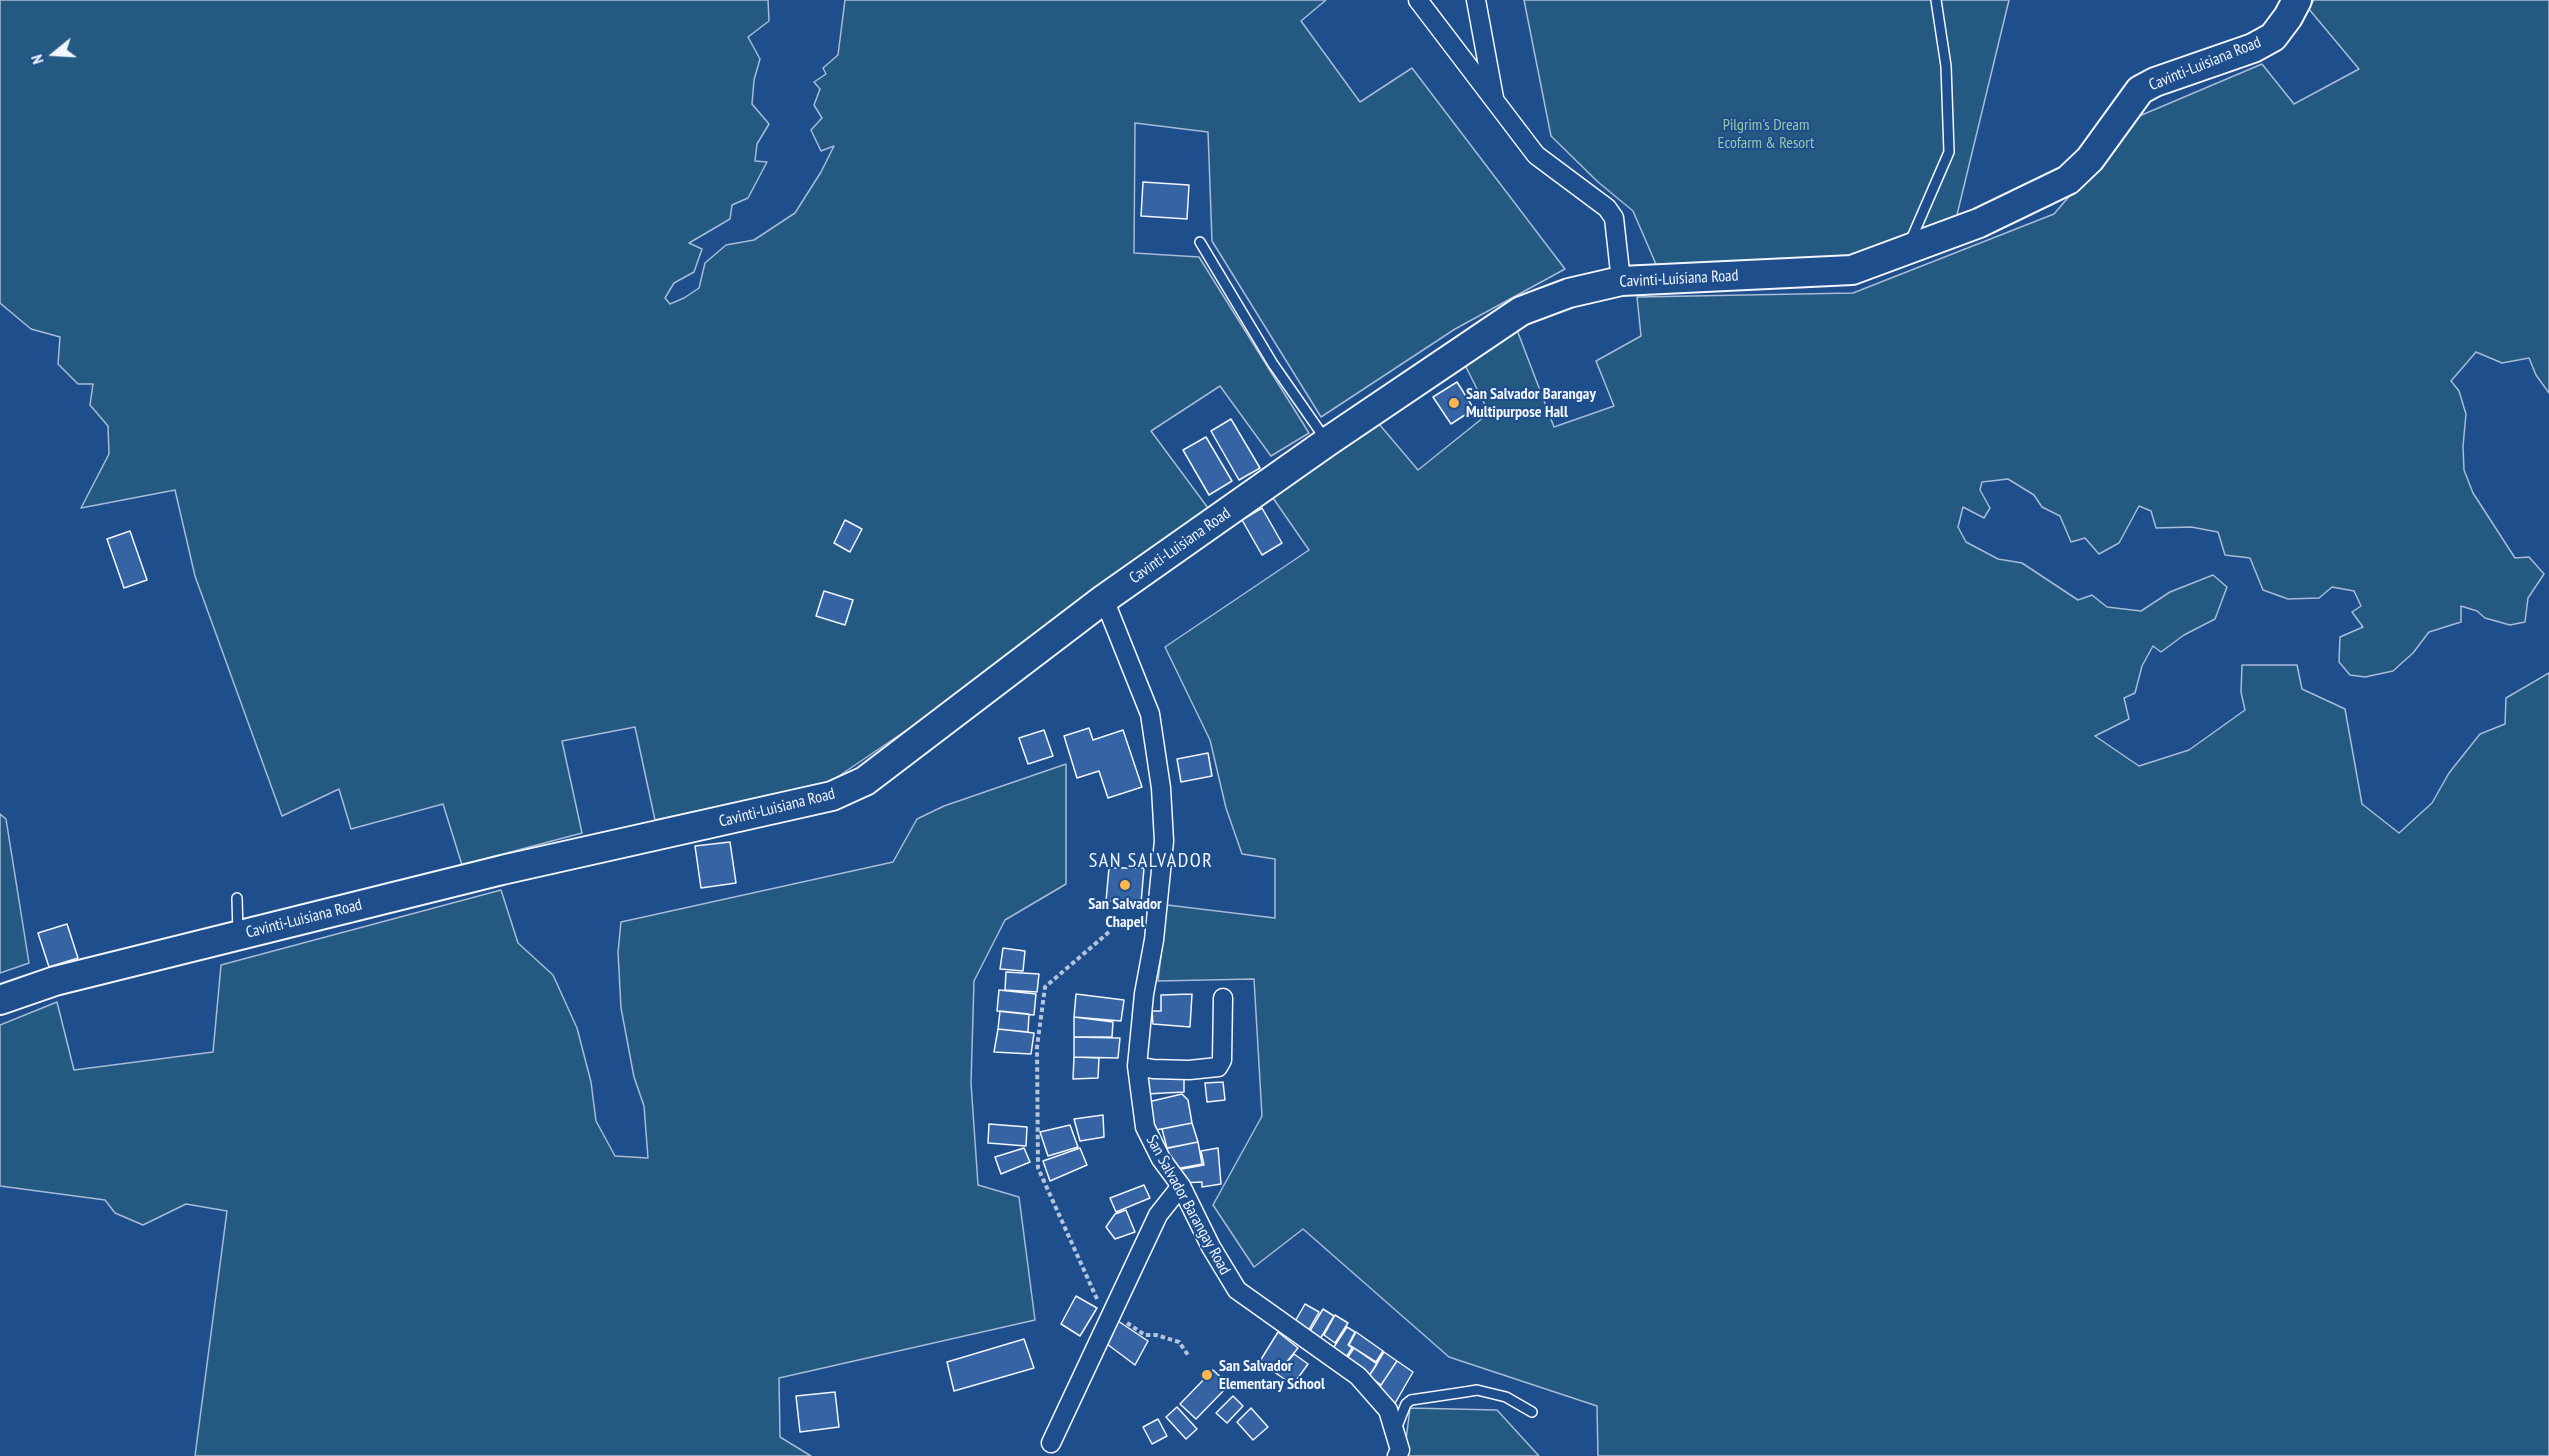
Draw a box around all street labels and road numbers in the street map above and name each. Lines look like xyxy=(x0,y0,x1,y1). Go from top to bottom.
street label: Cavinti-Luisiana Road xyxy=(2146,33,2264,95)
street label: Cavinti-Luisiana Road xyxy=(1619,266,1739,292)
street label: Cavinti-Luisiana Road xyxy=(1126,504,1234,588)
street label: Cavinti-Luisiana Road xyxy=(717,784,837,832)
street label: Cavinti-Luisiana Road xyxy=(244,895,364,943)
street label: San Salvador Barangay Road xyxy=(1142,1132,1234,1278)

